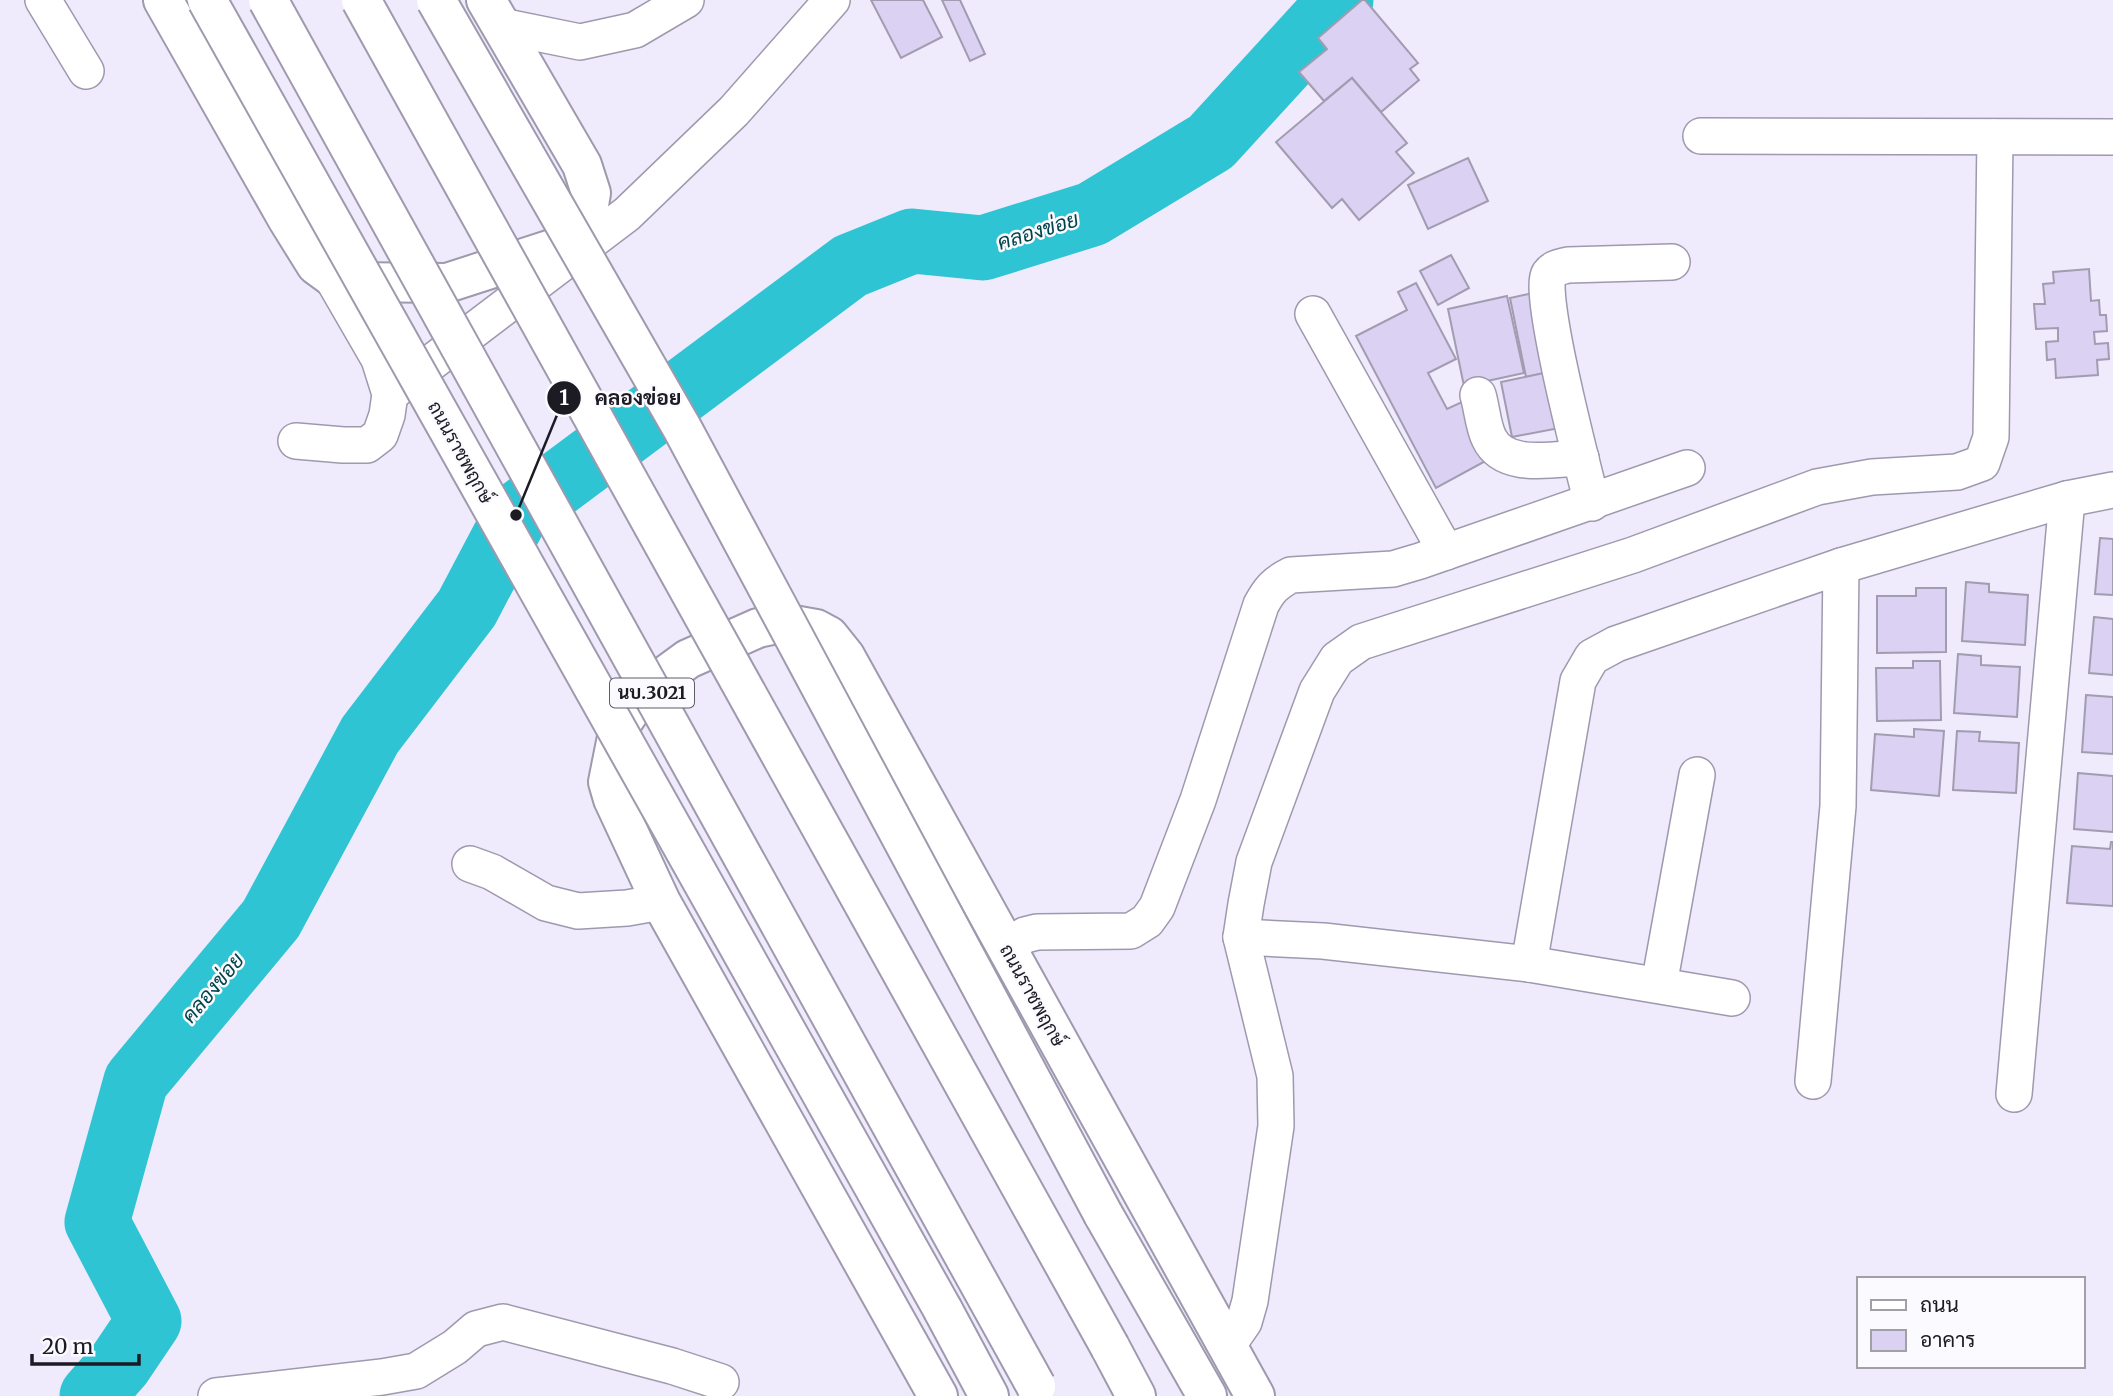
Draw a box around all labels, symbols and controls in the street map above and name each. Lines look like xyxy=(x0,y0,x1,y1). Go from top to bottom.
water label: คลองข่อย xyxy=(994,205,1082,256)
callout: คลองข่อย xyxy=(546,377,696,419)
text: 1 xyxy=(559,384,569,411)
text: คลองข่อย xyxy=(595,384,681,411)
street label: ถนนราชพฤกษ์ xyxy=(423,396,500,509)
road number: นบ.3021 xyxy=(610,678,694,708)
street label: ถนนราชพฤกษ์ xyxy=(995,939,1072,1052)
water label: คลองข่อย xyxy=(175,947,250,1028)
legend xyxy=(1857,1277,2085,1368)
text: ถนน xyxy=(1920,1291,1959,1318)
scale bar xyxy=(32,1322,138,1366)
text: อาคาร xyxy=(1920,1326,1976,1353)
text: 20 m xyxy=(42,1333,94,1360)

